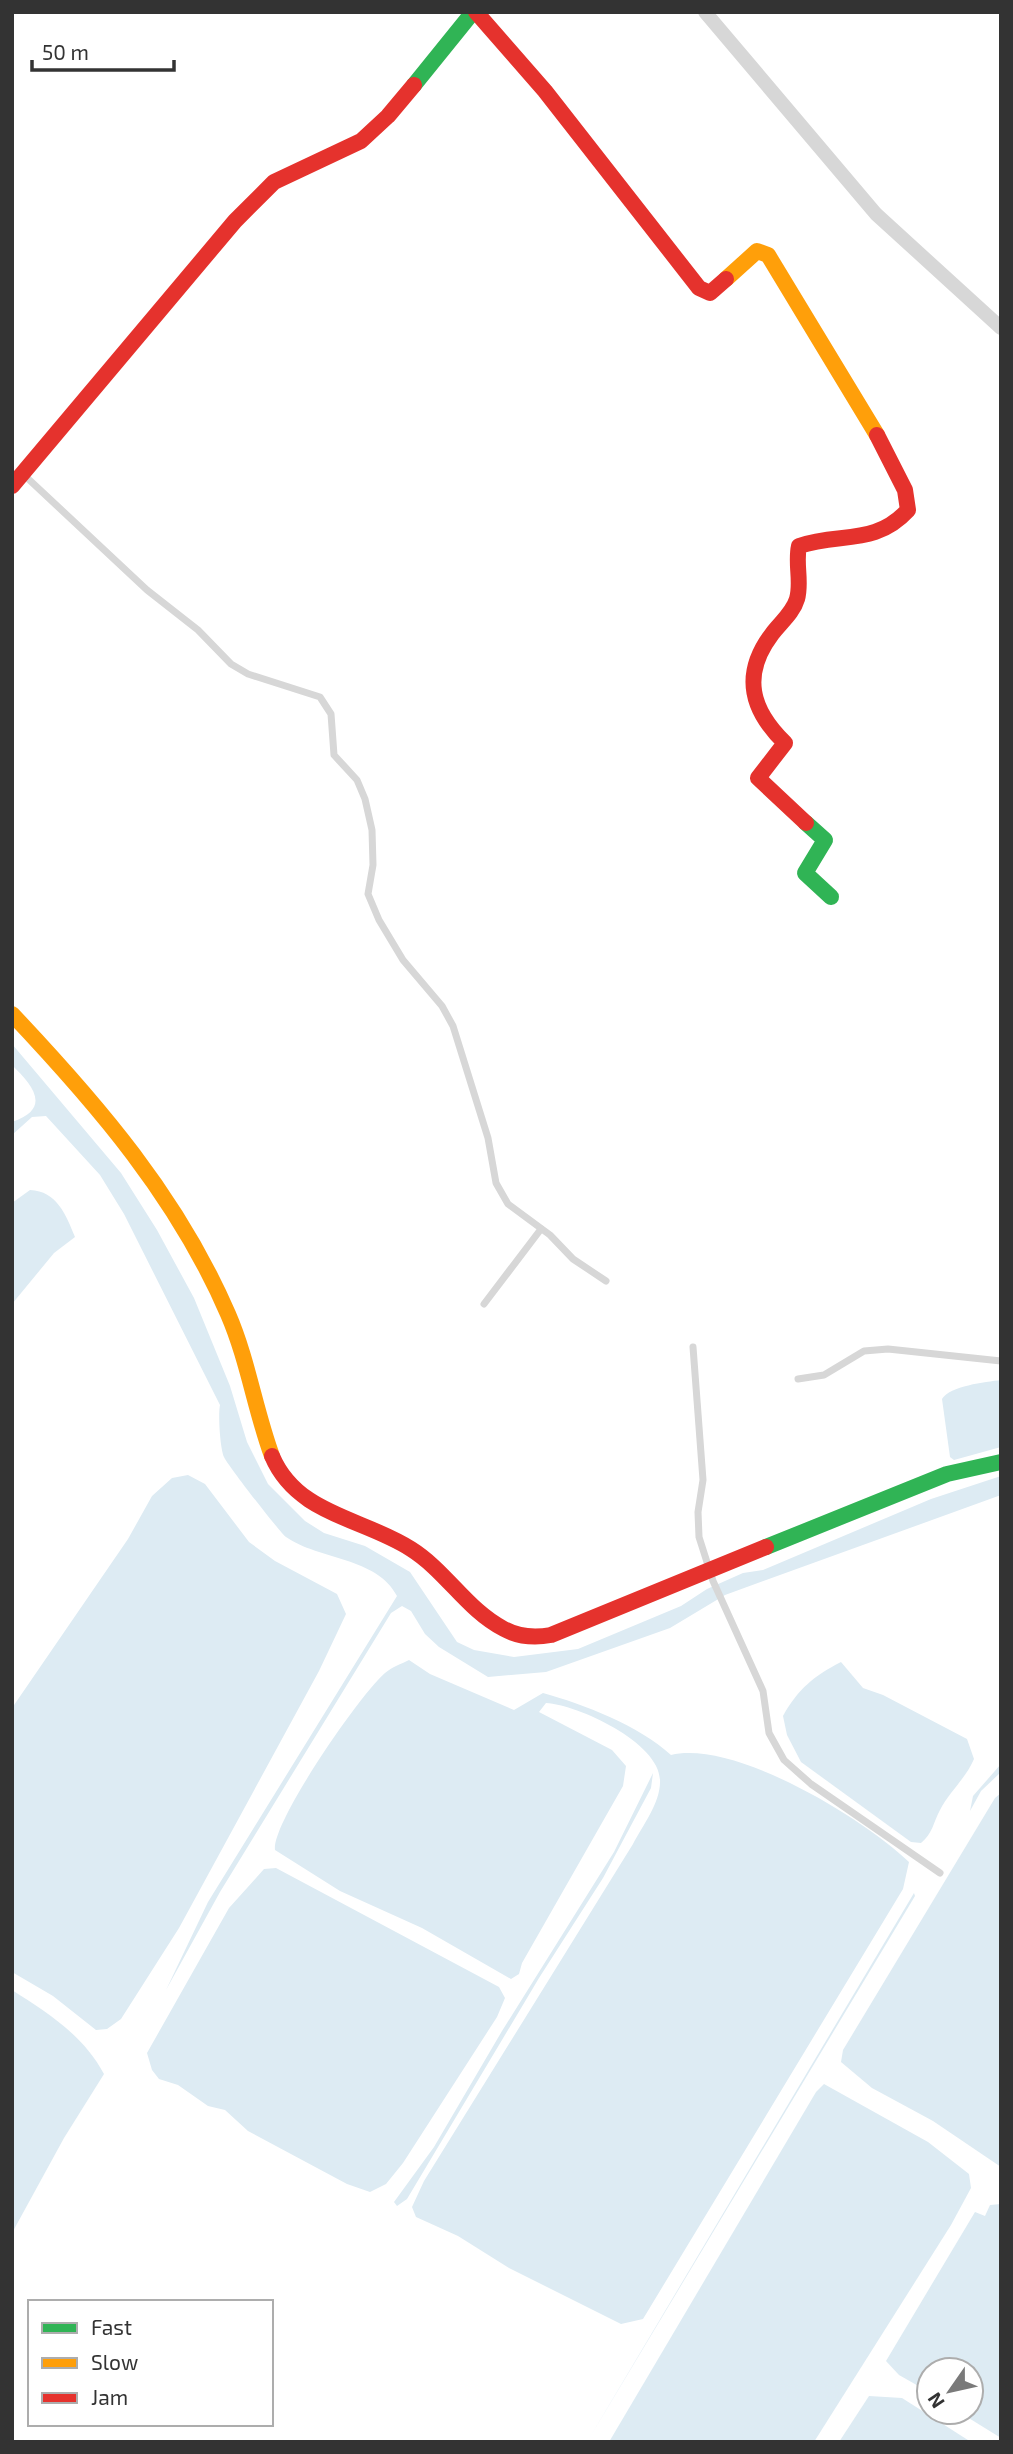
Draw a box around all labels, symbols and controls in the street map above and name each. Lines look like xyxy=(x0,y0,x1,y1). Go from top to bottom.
scale bar xyxy=(32,28,173,72)
text: 50 m xyxy=(42,39,89,64)
legend xyxy=(28,2300,273,2426)
text: Fast xyxy=(91,2314,132,2339)
text: Slow xyxy=(91,2349,138,2374)
north arrow xyxy=(915,2356,985,2426)
text: Jam xyxy=(91,2384,128,2409)
text: N xyxy=(922,2389,949,2413)

